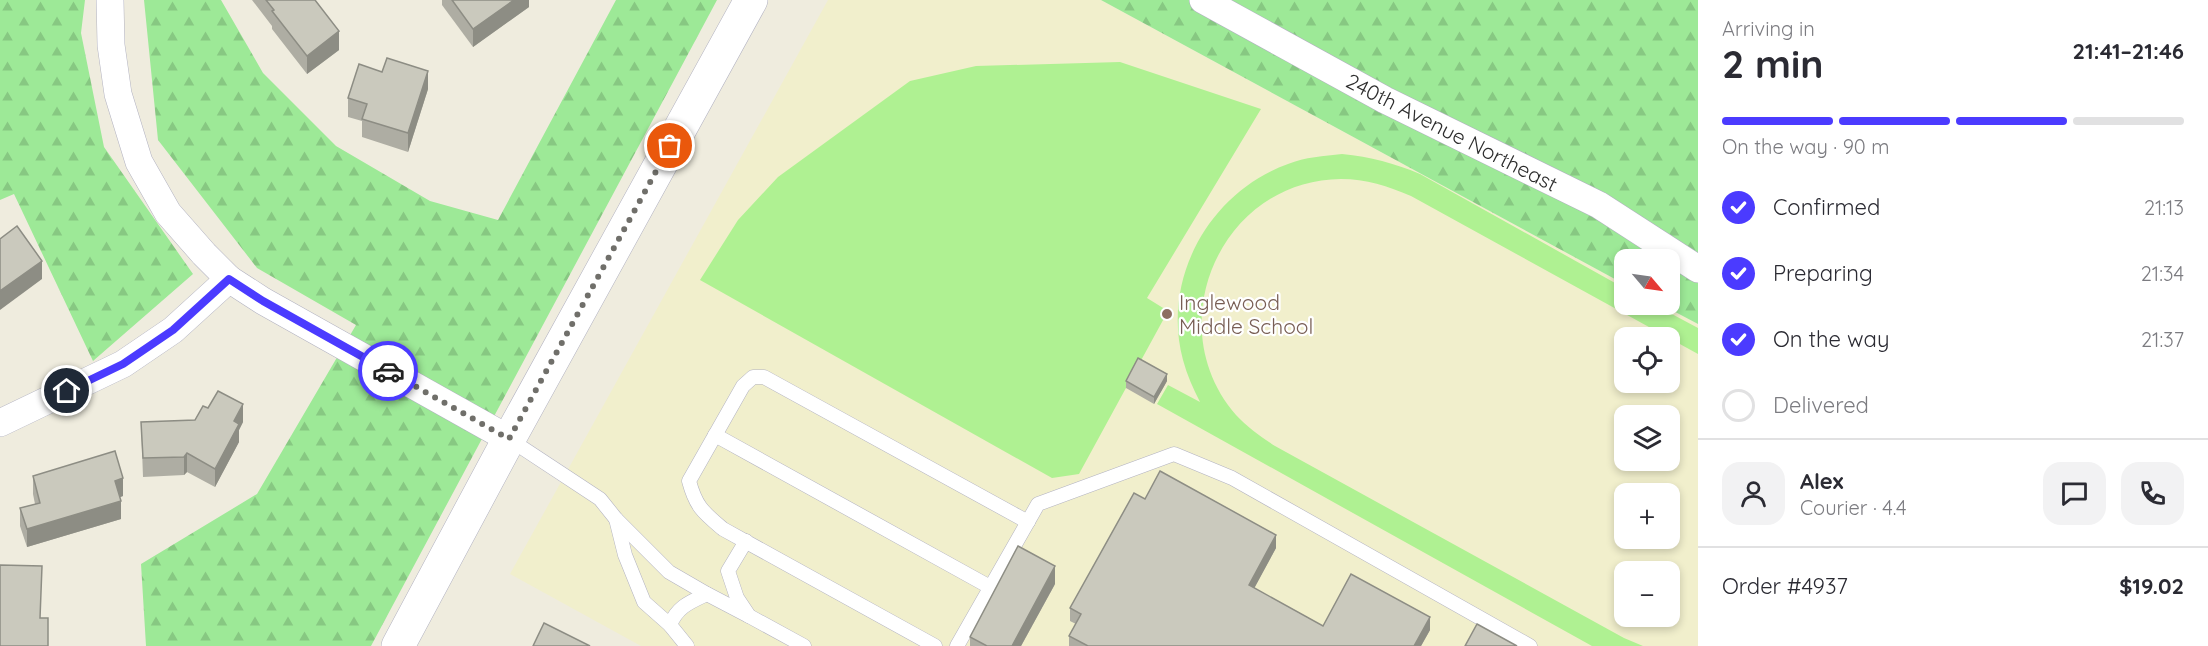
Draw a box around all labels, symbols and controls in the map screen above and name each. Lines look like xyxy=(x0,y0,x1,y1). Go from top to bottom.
text: Arriving in xyxy=(1722,16,1815,41)
text: 21:41–21:46 xyxy=(2073,37,2184,65)
text: 2 min xyxy=(1722,39,1824,88)
street label: 240th Avenue Northeast xyxy=(1342,67,1562,197)
pin xyxy=(644,120,695,171)
icon: bag xyxy=(653,129,686,162)
text: On the way · 90 m xyxy=(1722,134,1889,159)
icon: check xyxy=(1722,191,1755,224)
text: Confirmed xyxy=(1773,193,1880,221)
text: 21:13 xyxy=(2144,195,2184,220)
north arrow xyxy=(1614,249,1680,315)
map controls xyxy=(1614,249,1680,627)
icon: check xyxy=(1722,257,1755,290)
text: Preparing xyxy=(1773,259,1873,287)
text: 21:34 xyxy=(2141,261,2184,286)
place label: Inglewood Middle School xyxy=(1179,289,1313,339)
marker: Inglewood Middle School xyxy=(1160,307,1174,321)
icon: check xyxy=(1722,323,1755,356)
text: On the way xyxy=(1773,325,1889,353)
button: locate xyxy=(1614,327,1680,393)
text: 21:37 xyxy=(2141,327,2184,352)
courier xyxy=(358,341,418,401)
icon: car xyxy=(372,355,405,388)
pin xyxy=(41,365,92,416)
icon: home xyxy=(50,374,83,407)
text: Delivered xyxy=(1773,391,1869,419)
button: layers xyxy=(1614,405,1680,471)
button: person xyxy=(1722,462,1785,525)
button: chat xyxy=(2043,462,2106,525)
button: phone xyxy=(2121,462,2184,525)
text: Alex xyxy=(1800,467,1843,495)
button: + xyxy=(1614,483,1680,549)
text: Courier · 4.4 xyxy=(1800,495,1906,520)
button: − xyxy=(1614,561,1680,627)
text: Order #4937 xyxy=(1722,572,1848,600)
text: $19.02 xyxy=(2119,572,2184,600)

